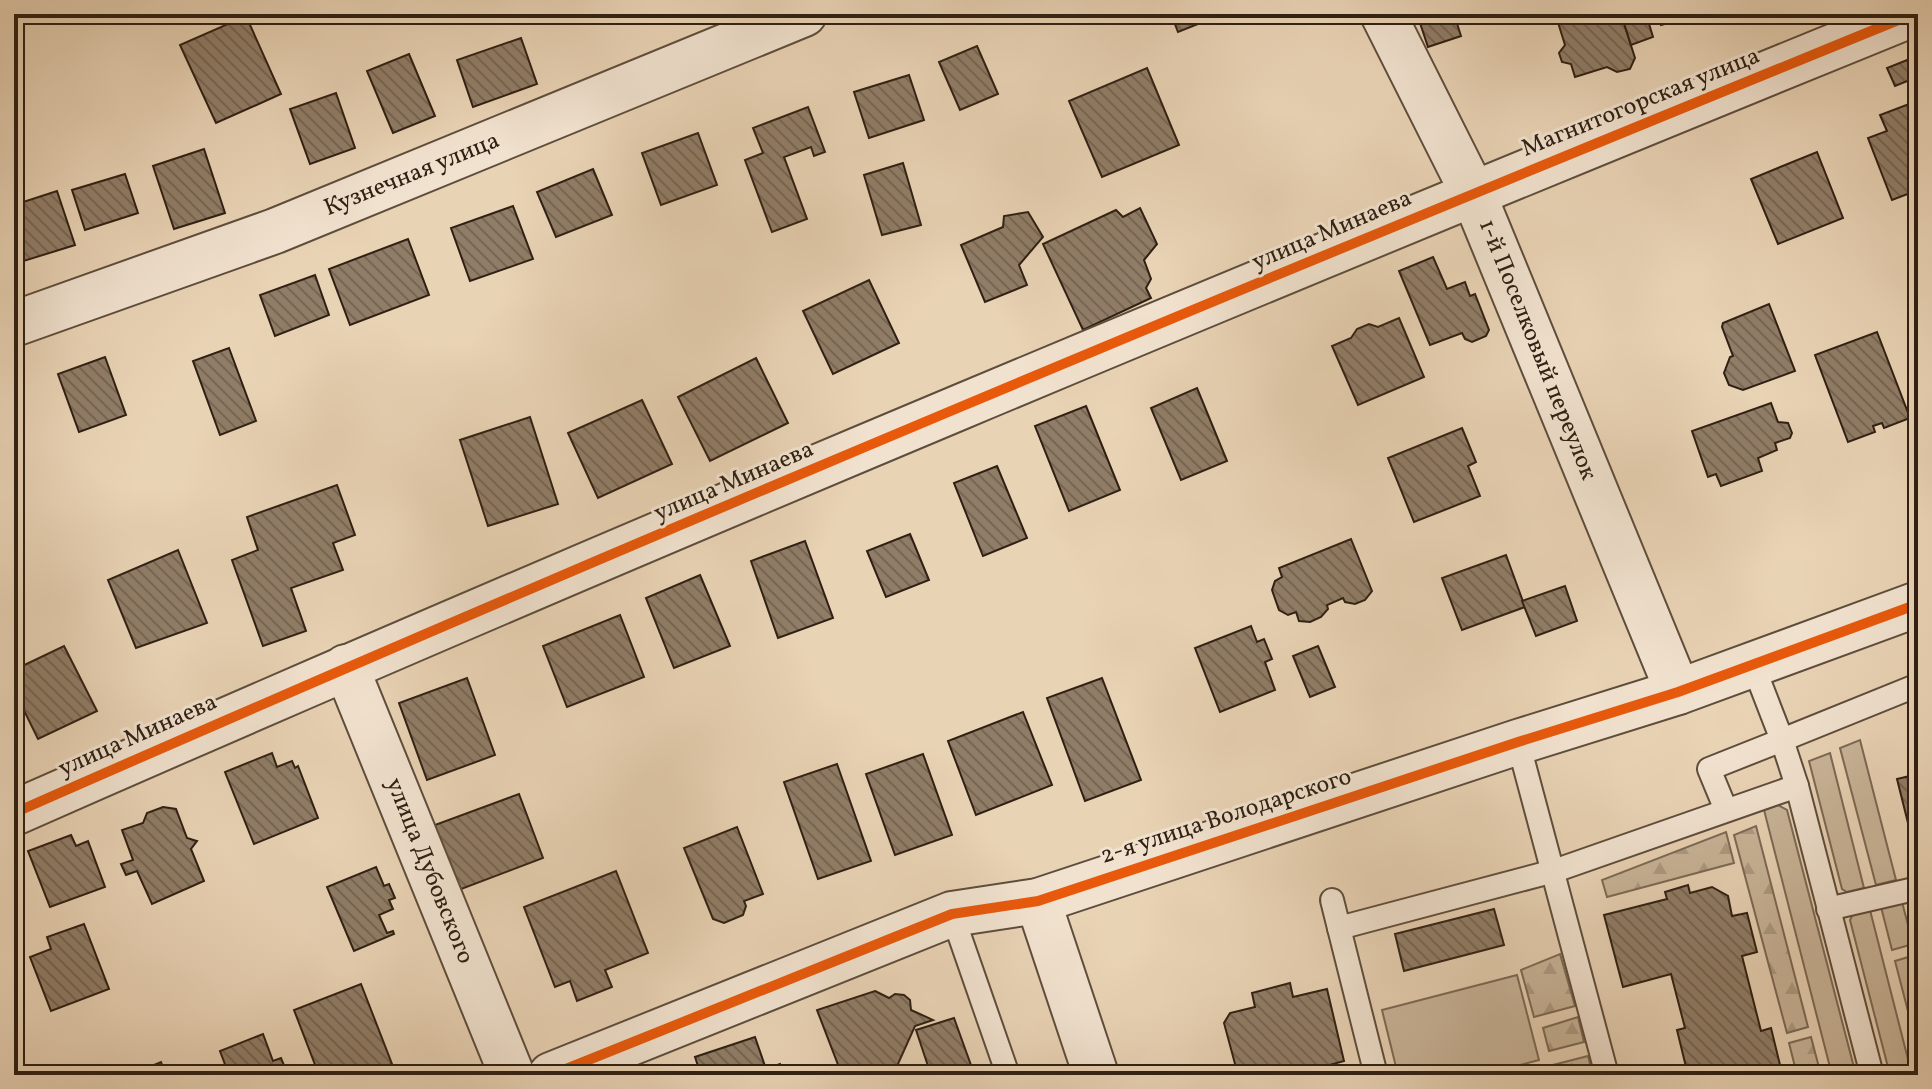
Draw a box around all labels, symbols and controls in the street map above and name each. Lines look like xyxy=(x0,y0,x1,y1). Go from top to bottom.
street label: Магнитогорская улица xyxy=(1517,40,1765,166)
street label: Кузнечная улица xyxy=(319,124,505,226)
street label: улица Минаева xyxy=(1247,182,1417,280)
street label: 1-й Поселковый переулок xyxy=(1469,214,1605,486)
street label: улица Минаева xyxy=(649,433,819,531)
street label: улица Минаева xyxy=(53,686,223,786)
street label: 2-я улица Володарского xyxy=(1096,760,1356,874)
street label: улица Дубовского xyxy=(376,773,482,969)

